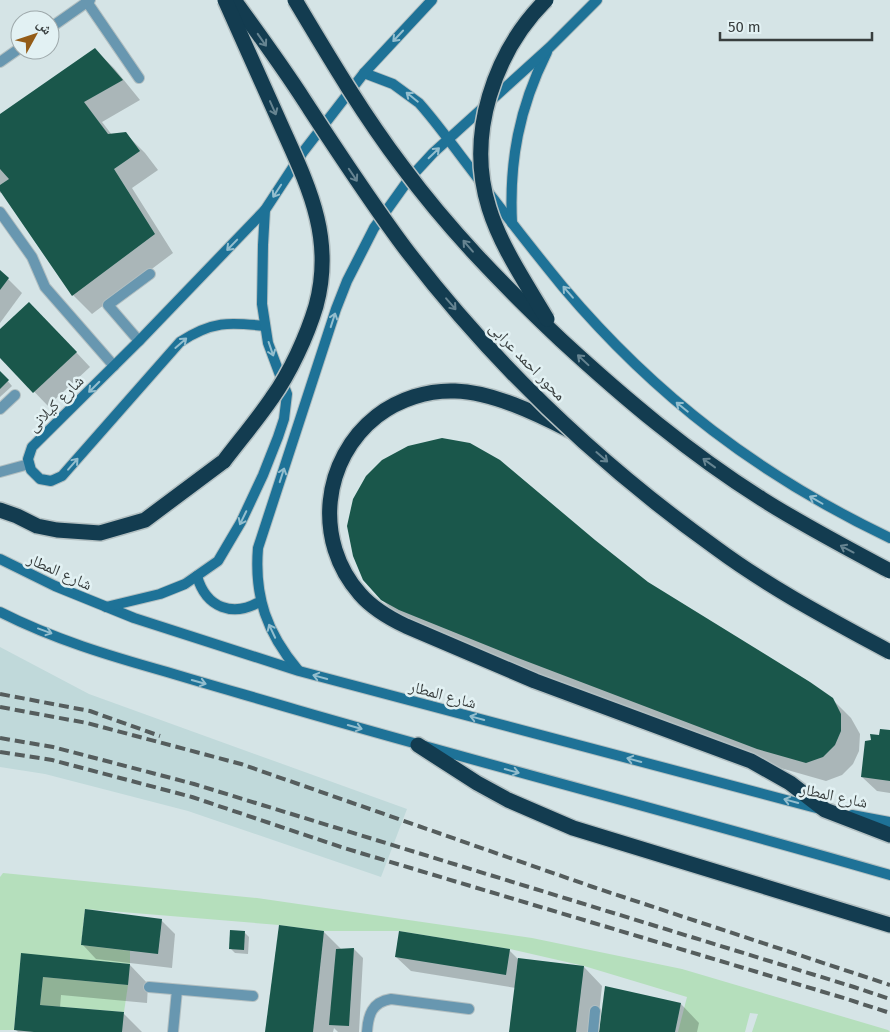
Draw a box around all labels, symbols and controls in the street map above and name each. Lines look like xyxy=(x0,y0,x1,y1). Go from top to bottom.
north arrow xyxy=(10,10,60,60)
scale bar xyxy=(720,10,872,42)
text: ش xyxy=(33,16,56,38)
text: 50 m xyxy=(728,18,761,36)
one-way arrow xyxy=(392,29,404,42)
one-way arrow xyxy=(257,33,267,47)
one-way arrow xyxy=(406,92,419,103)
one-way arrow xyxy=(268,100,278,115)
one-way arrow xyxy=(427,147,440,159)
one-way arrow xyxy=(347,168,358,182)
one-way arrow xyxy=(272,184,282,198)
one-way arrow xyxy=(226,239,238,252)
one-way arrow xyxy=(463,240,474,253)
one-way arrow xyxy=(563,286,574,299)
one-way arrow xyxy=(445,298,457,311)
one-way arrow xyxy=(328,312,338,328)
street label: محور احمد عرابى xyxy=(485,318,570,405)
one-way arrow xyxy=(175,337,188,349)
one-way arrow xyxy=(267,341,276,357)
one-way arrow xyxy=(577,354,589,366)
street label: شارع كيلانى xyxy=(23,371,88,436)
one-way arrow xyxy=(88,380,100,393)
one-way arrow xyxy=(676,402,689,413)
one-way arrow xyxy=(595,451,608,463)
one-way arrow xyxy=(67,458,79,471)
one-way arrow xyxy=(702,458,716,468)
one-way arrow xyxy=(278,467,288,483)
one-way arrow xyxy=(808,495,823,505)
one-way arrow xyxy=(238,510,247,525)
one-way arrow xyxy=(840,543,855,553)
street label: شارع المطار xyxy=(23,548,95,595)
one-way arrow xyxy=(266,624,276,639)
one-way arrow xyxy=(37,628,52,637)
one-way arrow xyxy=(312,671,328,681)
street label: شارع المطار xyxy=(406,676,479,714)
one-way arrow xyxy=(191,677,207,687)
one-way arrow xyxy=(469,713,485,722)
one-way arrow xyxy=(347,722,363,732)
one-way arrow xyxy=(626,754,642,764)
one-way arrow xyxy=(503,766,519,776)
street label: شارع المطار xyxy=(797,779,870,813)
one-way arrow xyxy=(783,796,799,805)

